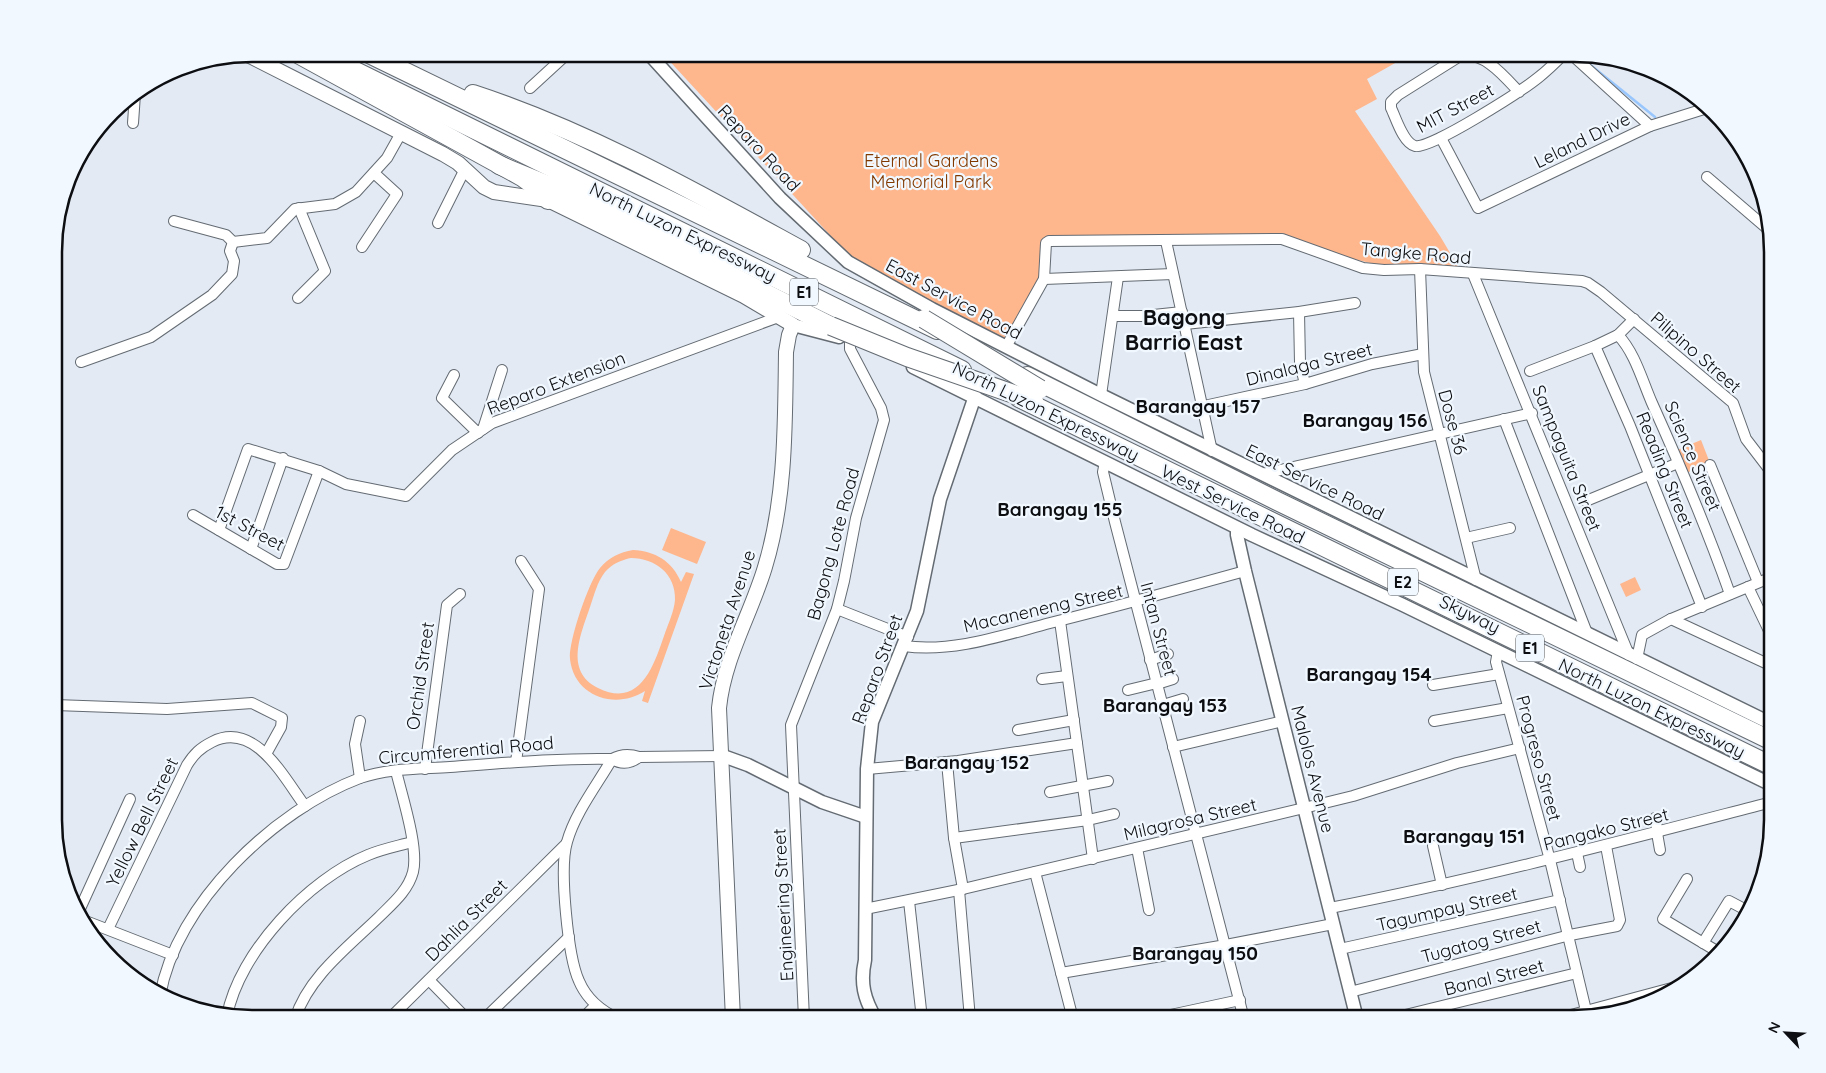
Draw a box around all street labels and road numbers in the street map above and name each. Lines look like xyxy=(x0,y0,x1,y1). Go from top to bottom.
street label: MIT Street xyxy=(1412,78,1498,138)
street label: Reparo Road xyxy=(713,100,805,196)
street label: Leland Drive xyxy=(1530,107,1634,173)
street label: North Luzon Expressway xyxy=(586,177,780,287)
street label: Tangke Road xyxy=(1360,237,1472,269)
street label: East Service Road xyxy=(882,253,1026,345)
road number: E1 xyxy=(790,278,818,306)
street label: Pilipino Street xyxy=(1646,306,1746,398)
street label: Dinalaga Street xyxy=(1243,337,1375,391)
street label: Reparo Extension xyxy=(484,346,628,420)
street label: North Luzon Expressway xyxy=(949,356,1143,466)
street label: Sampaguita Street xyxy=(1527,382,1607,534)
street label: Dose 36 xyxy=(1433,387,1473,457)
street label: Science Street xyxy=(1659,397,1727,515)
street label: Reading Street xyxy=(1631,408,1699,532)
street label: East Service Road xyxy=(1242,439,1388,525)
street label: West Service Road xyxy=(1157,459,1309,549)
street label: Bagong Lote Road xyxy=(802,465,864,623)
street label: 1st Street xyxy=(211,500,289,556)
street label: Victoneta Avenue xyxy=(693,547,761,693)
road number: E2 xyxy=(1388,568,1418,596)
street label: Macaneneng Street xyxy=(961,578,1125,638)
street label: Intan Street xyxy=(1135,579,1183,679)
street label: Skyway xyxy=(1436,589,1504,639)
street label: Reparo Street xyxy=(846,611,908,727)
street label: Orchid Street xyxy=(401,621,439,731)
road number: E1 xyxy=(1516,634,1544,661)
street label: North Luzon Expressway xyxy=(1555,653,1749,763)
street label: Progreso Street xyxy=(1511,692,1567,824)
street label: Malolos Avenue xyxy=(1286,703,1340,835)
street label: Circumferential Road xyxy=(377,731,555,769)
street label: Yellow Bell Street xyxy=(101,754,183,890)
street label: Milagrosa Street xyxy=(1121,792,1259,846)
street label: Pangako Street xyxy=(1541,802,1671,856)
street label: Engineering Street xyxy=(768,828,798,982)
street label: Dahlia Street xyxy=(420,874,512,966)
street label: Tagumpay Street xyxy=(1374,882,1520,936)
street label: Tugatog Street xyxy=(1419,914,1543,968)
street label: Banal Street xyxy=(1442,953,1546,1001)

